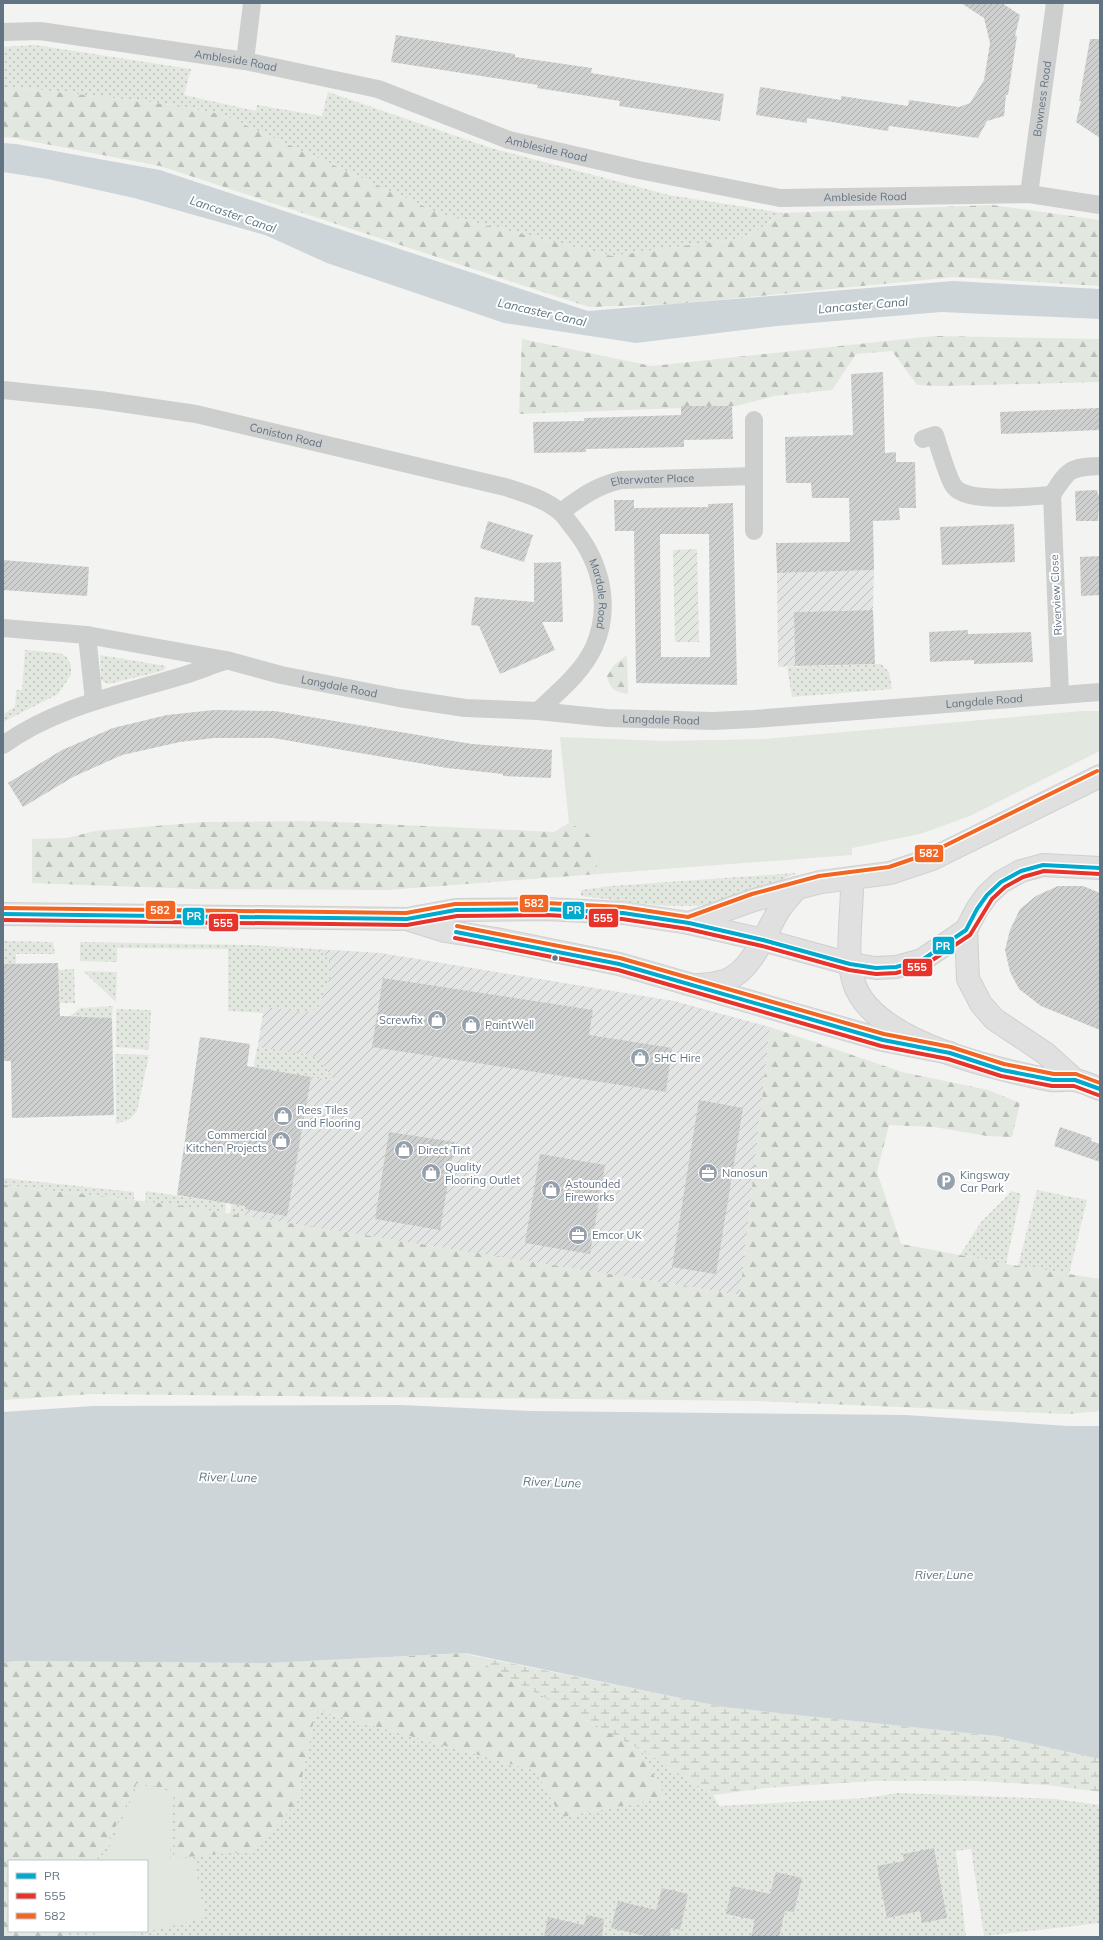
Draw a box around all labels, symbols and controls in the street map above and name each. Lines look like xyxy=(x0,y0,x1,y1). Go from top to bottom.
street label: Ambleside Road xyxy=(194,47,278,75)
street label: Bowness Road xyxy=(1030,60,1054,138)
street label: Ambleside Road xyxy=(504,132,589,165)
street label: Ambleside Road xyxy=(823,189,907,204)
water label: Lancaster Canal xyxy=(188,192,278,236)
water label: Lancaster Canal xyxy=(817,294,909,316)
water label: Lancaster Canal xyxy=(496,295,588,329)
street label: Coniston Road xyxy=(248,420,324,451)
street label: Elterwater Place xyxy=(609,471,694,490)
street label: Riverview Close xyxy=(1047,554,1065,636)
street label: Mardale Road xyxy=(586,556,610,630)
street label: Langdale Road xyxy=(300,672,379,701)
street label: Langdale Road xyxy=(945,691,1023,711)
street label: Langdale Road xyxy=(622,711,700,728)
line badge: 582 xyxy=(914,844,944,863)
text: 582 xyxy=(919,846,939,860)
line badge: 582 xyxy=(519,894,549,913)
text: 582 xyxy=(524,896,544,910)
line badge: 582 xyxy=(145,900,176,920)
line badge: PR xyxy=(562,901,585,920)
text: 582 xyxy=(150,903,170,917)
text: PR xyxy=(566,903,582,917)
line badge: PR xyxy=(182,907,205,926)
line badge: 555 xyxy=(588,908,619,928)
text: PR xyxy=(186,909,202,923)
text: 555 xyxy=(593,911,613,925)
line badge: 555 xyxy=(208,913,239,932)
text: 555 xyxy=(213,916,233,930)
line badge: PR xyxy=(932,936,955,955)
text: PR xyxy=(935,939,951,953)
unlabelled marker xyxy=(550,953,560,963)
line badge: 555 xyxy=(902,958,933,977)
text: 555 xyxy=(907,960,927,974)
shop icon: Screwfix xyxy=(426,1009,448,1031)
place label: Screwfix xyxy=(379,1013,423,1027)
shop icon: PaintWell xyxy=(460,1014,482,1036)
place label: PaintWell xyxy=(485,1018,534,1032)
shop icon: SHC Hire xyxy=(629,1047,651,1069)
place label: SHC Hire xyxy=(654,1051,701,1065)
place label: Rees Tiles and Flooring xyxy=(297,1103,361,1130)
shop icon: Rees Tiles and Flooring xyxy=(272,1105,294,1127)
place label: Commercial Kitchen Projects xyxy=(186,1128,267,1155)
shop icon: Commercial Kitchen Projects xyxy=(270,1130,292,1152)
shop icon: Direct Tint xyxy=(393,1139,415,1161)
place label: Direct Tint xyxy=(418,1143,471,1157)
place label: Quality Flooring Outlet xyxy=(445,1160,520,1187)
shop icon: Quality Flooring Outlet xyxy=(420,1162,442,1184)
office icon: Nanosun xyxy=(697,1162,719,1184)
place label: Nanosun xyxy=(722,1166,768,1180)
place label: Kingsway Car Park xyxy=(960,1168,1010,1195)
parking icon: Kingsway Car Park xyxy=(935,1170,957,1192)
place label: Astounded Fireworks xyxy=(565,1177,620,1204)
shop icon: Astounded Fireworks xyxy=(540,1179,562,1201)
office icon: Emcor UK xyxy=(567,1224,589,1246)
place label: Emcor UK xyxy=(592,1228,643,1242)
water label: River Lune xyxy=(199,1469,258,1485)
water label: River Lune xyxy=(523,1473,582,1491)
water label: River Lune xyxy=(915,1567,974,1582)
legend xyxy=(8,1860,148,1932)
text: PR xyxy=(44,1868,60,1883)
text: 555 xyxy=(44,1888,66,1903)
text: 582 xyxy=(44,1908,66,1923)

